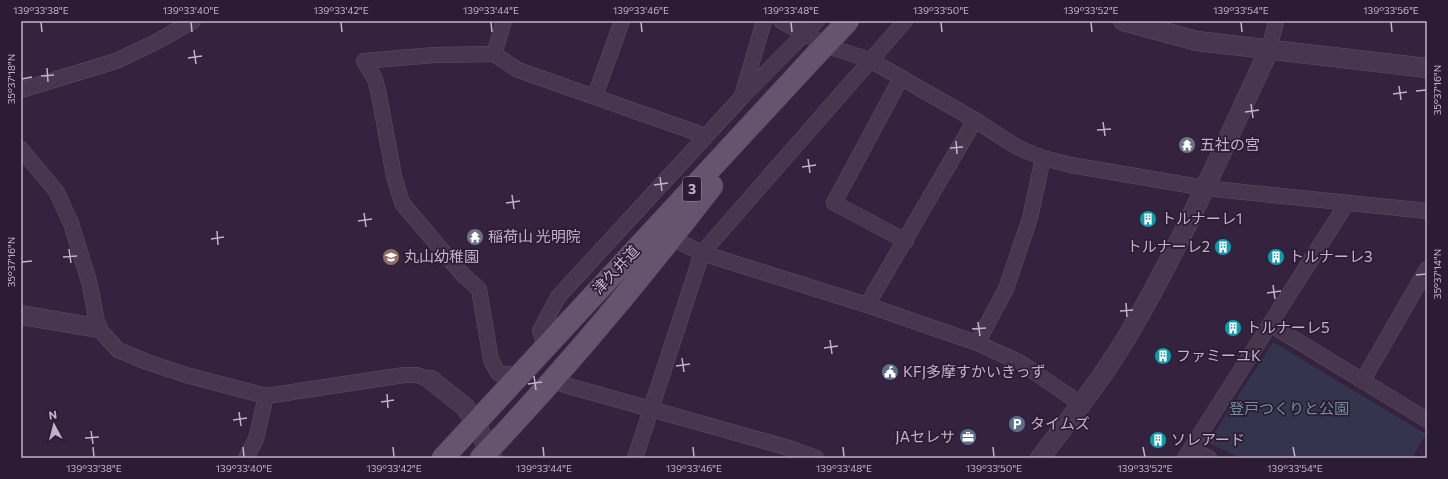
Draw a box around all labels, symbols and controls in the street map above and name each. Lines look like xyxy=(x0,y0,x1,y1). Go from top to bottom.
text: 139°33'38"E xyxy=(13,4,69,16)
text: 139°33'40"E xyxy=(163,4,219,16)
text: 139°33'42"E xyxy=(313,4,369,16)
text: 139°33'44"E xyxy=(463,4,519,16)
text: 139°33'46"E xyxy=(613,4,669,16)
text: 139°33'48"E xyxy=(763,4,819,16)
text: 139°33'50"E xyxy=(913,4,969,16)
text: 139°33'52"E xyxy=(1063,4,1119,16)
text: 139°33'54"E xyxy=(1213,4,1269,16)
text: 139°33'56"E xyxy=(1363,4,1419,16)
text: 35°37'18"N xyxy=(5,54,17,104)
text: 35°37'16"N xyxy=(1431,65,1443,115)
temple icon: 五社の宮 xyxy=(1177,135,1197,155)
place label: 五社の宮 xyxy=(1200,135,1260,153)
road number: 3 xyxy=(683,177,701,201)
building icon: トルナーレ1 xyxy=(1138,209,1158,229)
place label: トルナーレ1 xyxy=(1161,209,1242,227)
temple icon: 稲荷山 光明院 xyxy=(465,227,485,247)
place label: 稲荷山 光明院 xyxy=(488,227,581,245)
text: 35°37'16"N xyxy=(5,237,17,287)
place label: トルナーレ2 xyxy=(1127,237,1210,255)
building icon: トルナーレ2 xyxy=(1213,237,1233,257)
street label: 津久井道 xyxy=(588,241,642,297)
school or university icon: 丸山幼稚園 xyxy=(381,247,401,267)
place label: 丸山幼稚園 xyxy=(404,247,479,265)
building icon: トルナーレ3 xyxy=(1266,247,1286,267)
place label: トルナーレ3 xyxy=(1289,247,1373,265)
text: 35°37'14"N xyxy=(1431,249,1443,299)
building icon: トルナーレ5 xyxy=(1223,318,1243,338)
place label: トルナーレ5 xyxy=(1246,318,1330,336)
building icon: ファミーユK xyxy=(1153,346,1173,366)
place label: ファミーユK xyxy=(1176,346,1261,364)
public building icon: KFJ多摩すかいきっず xyxy=(880,362,900,382)
place label: KFJ多摩すかいきっず xyxy=(903,362,1045,380)
park label: 登戸つくりと公園 xyxy=(1229,399,1349,417)
north arrow xyxy=(34,405,74,445)
text: N xyxy=(48,408,58,422)
parking icon: タイムズ xyxy=(1007,414,1027,434)
place label: タイムズ xyxy=(1030,414,1090,432)
place label: JAセレサ xyxy=(895,427,955,445)
office icon: JAセレサ xyxy=(958,427,978,447)
building icon: ソレアード xyxy=(1148,430,1168,450)
place label: ソレアード xyxy=(1171,430,1245,448)
text: 139°33'38"E xyxy=(66,462,122,474)
text: 139°33'40"E xyxy=(216,462,272,474)
text: 139°33'42"E xyxy=(366,462,422,474)
text: 139°33'44"E xyxy=(516,462,572,474)
text: 139°33'46"E xyxy=(666,462,722,474)
text: 139°33'48"E xyxy=(816,462,872,474)
text: 139°33'50"E xyxy=(966,462,1022,474)
text: 139°33'52"E xyxy=(1117,462,1173,474)
text: 139°33'54"E xyxy=(1267,462,1323,474)

